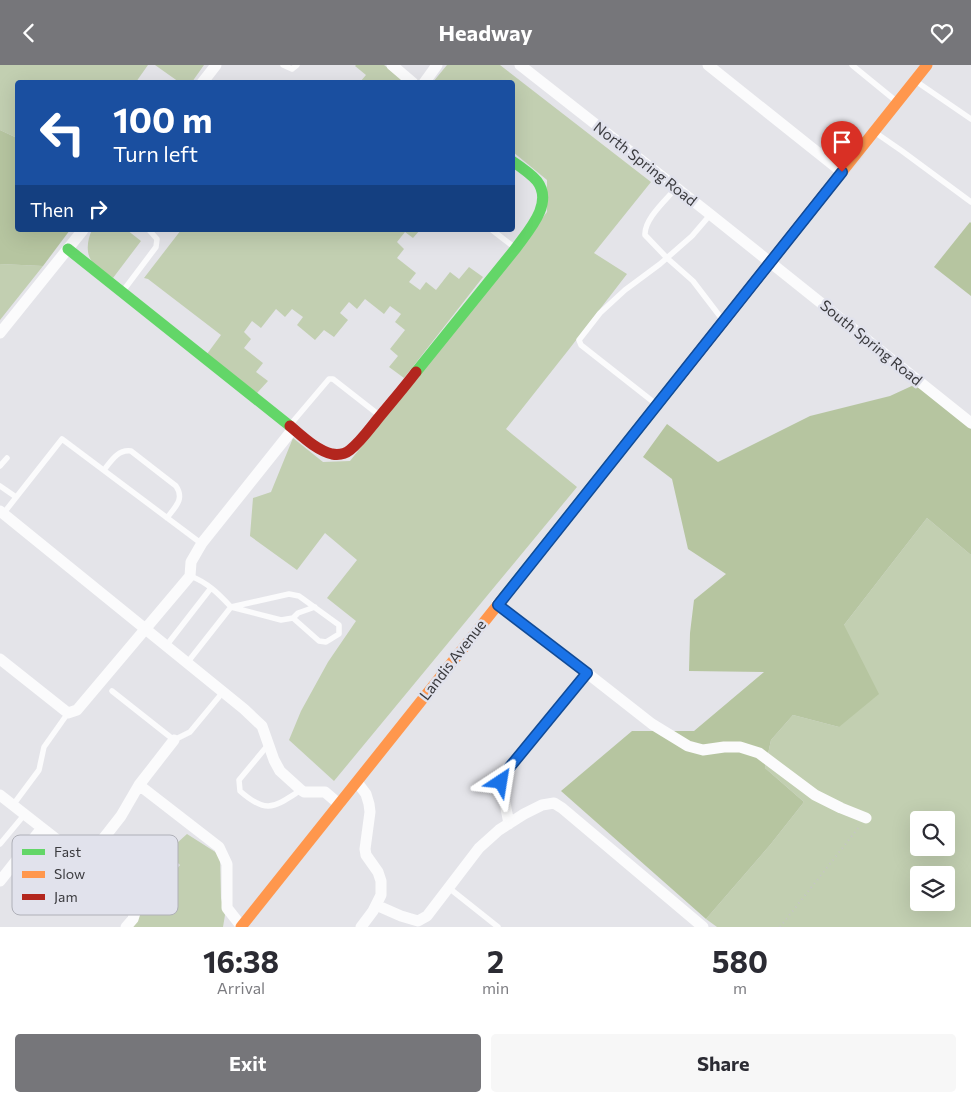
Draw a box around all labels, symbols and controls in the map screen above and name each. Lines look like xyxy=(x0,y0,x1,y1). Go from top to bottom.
icon: back xyxy=(15,19,43,47)
text: Headway xyxy=(439,19,532,46)
icon: heart xyxy=(928,19,956,47)
text: 100 m xyxy=(113,97,213,140)
icon: left xyxy=(30,100,95,165)
street label: North Spring Road xyxy=(590,117,701,209)
pin xyxy=(821,121,863,172)
icon: arrive xyxy=(828,128,856,156)
text: Turn left xyxy=(113,140,198,167)
icon: right xyxy=(84,195,112,223)
text: Then xyxy=(30,198,74,221)
street label: South Spring Road xyxy=(817,296,926,389)
street label: Landis Avenue xyxy=(415,615,489,703)
position arrow xyxy=(474,755,526,807)
map controls xyxy=(910,811,955,911)
button: search xyxy=(910,811,955,856)
legend xyxy=(12,835,178,915)
text: Fast xyxy=(54,843,81,860)
text: Slow xyxy=(54,865,85,882)
button: layers xyxy=(910,866,955,911)
text: Jam xyxy=(54,888,78,905)
text: 16:38 xyxy=(203,942,279,979)
text: 2 xyxy=(487,942,504,979)
text: 580 xyxy=(712,942,768,979)
text: Arrival xyxy=(217,978,265,997)
text: min xyxy=(482,978,509,997)
text: m xyxy=(733,978,747,997)
button: Exit xyxy=(15,1034,481,1092)
button: Share xyxy=(491,1034,956,1092)

